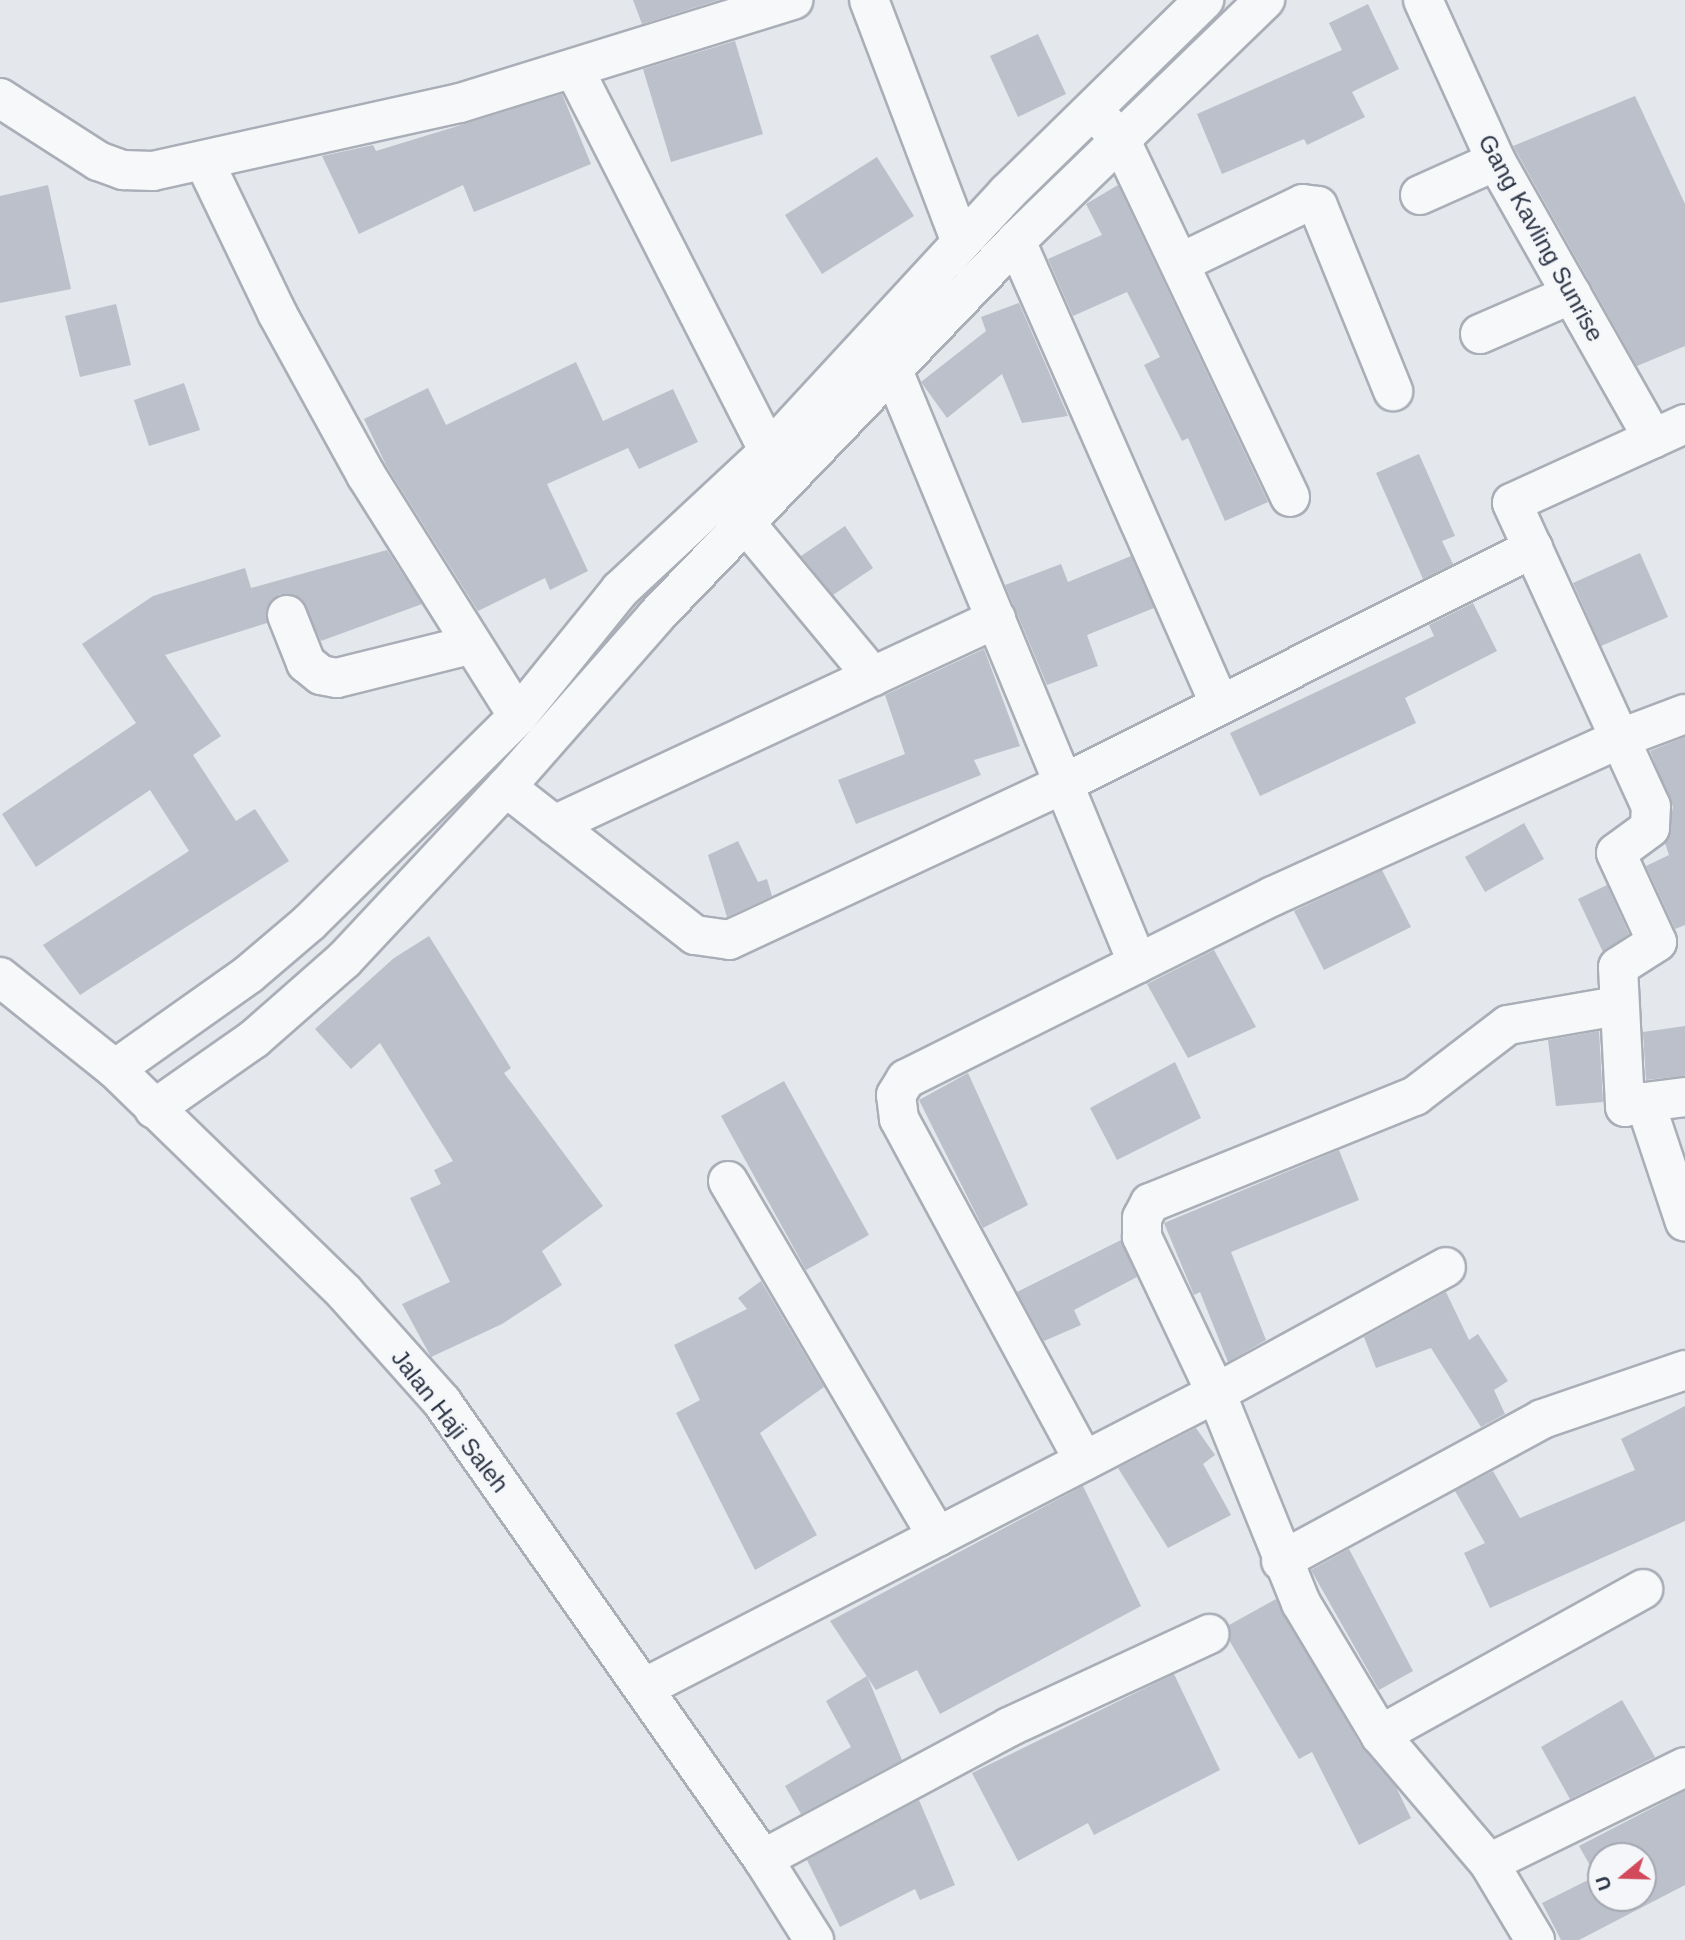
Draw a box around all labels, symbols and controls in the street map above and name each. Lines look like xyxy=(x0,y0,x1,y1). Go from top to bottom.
street label: Gang Kavling Sunrise xyxy=(1472,130,1610,346)
street label: Jalan Haji Saleh xyxy=(385,1344,515,1498)
north arrow xyxy=(1587,1842,1657,1912)
text: U xyxy=(1591,1873,1616,1893)

